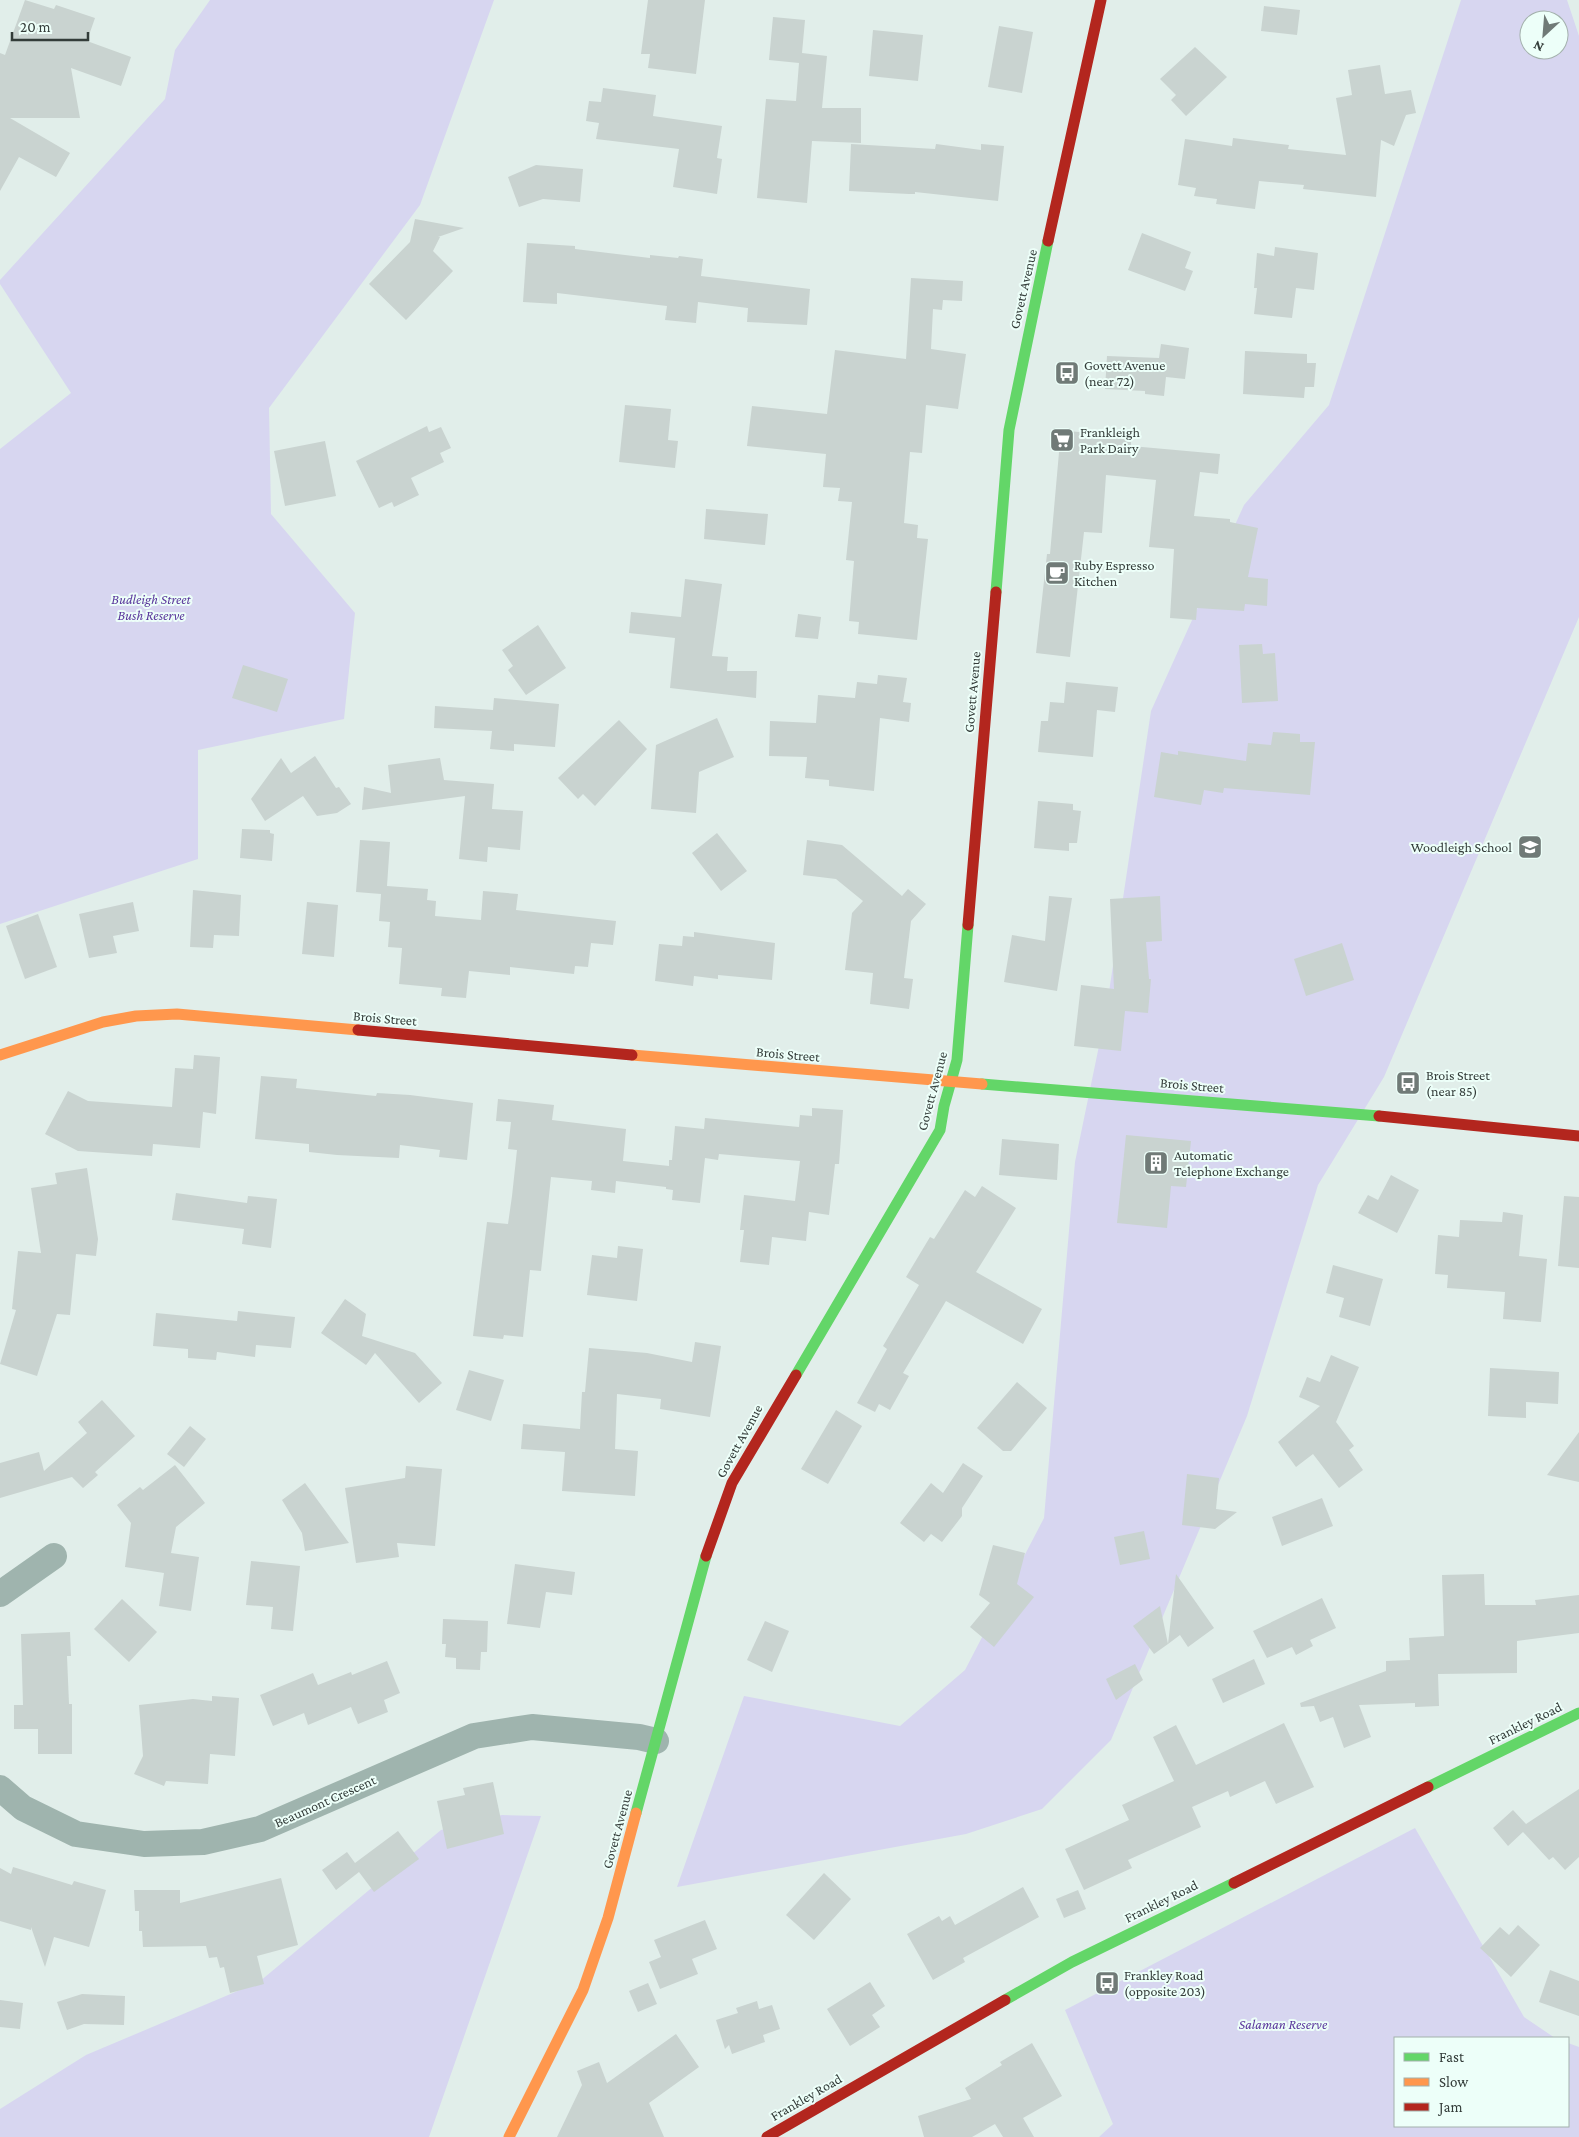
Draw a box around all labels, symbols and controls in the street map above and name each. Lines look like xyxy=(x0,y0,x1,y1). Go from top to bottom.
scale bar xyxy=(12,10,89,42)
north arrow xyxy=(1519,10,1569,60)
text: 20 m xyxy=(20,19,51,35)
text: N xyxy=(1530,37,1546,56)
street label: Govett Avenue xyxy=(1006,248,1040,330)
place label: Govett Avenue (near 72) xyxy=(1084,357,1165,390)
bus stop icon: Govett Avenue (near 72) xyxy=(1054,360,1080,386)
place label: Frankleigh Park Dairy xyxy=(1080,424,1140,456)
supermarket icon: Frankleigh Park Dairy xyxy=(1049,427,1075,453)
place label: Ruby Espresso Kitchen xyxy=(1074,557,1155,589)
cafe icon: Ruby Espresso Kitchen xyxy=(1044,560,1070,586)
park label: Budleigh Street Bush Reserve xyxy=(111,591,192,623)
street label: Govett Avenue xyxy=(960,651,984,733)
school or university icon: Woodleigh School xyxy=(1517,834,1543,860)
place label: Woodleigh School xyxy=(1411,839,1512,855)
street label: Brois Street xyxy=(352,1007,418,1029)
street label: Brois Street xyxy=(755,1043,821,1065)
street label: Govett Avenue xyxy=(914,1050,950,1132)
place label: Brois Street (near 85) xyxy=(1426,1067,1490,1100)
bus stop icon: Brois Street (near 85) xyxy=(1395,1070,1421,1096)
street label: Brois Street xyxy=(1159,1074,1225,1096)
place label: Automatic Telephone Exchange xyxy=(1174,1147,1289,1179)
building icon: Automatic Telephone Exchange xyxy=(1143,1150,1169,1176)
street label: Govett Avenue xyxy=(712,1402,766,1480)
street label: Frankley Road xyxy=(1486,1698,1565,1748)
street label: Beaumont Crescent xyxy=(272,1771,379,1831)
street label: Govett Avenue xyxy=(599,1788,635,1870)
street label: Frankley Road xyxy=(1122,1876,1201,1926)
place label: Frankley Road (opposite 203) xyxy=(1124,1967,1206,2000)
bus stop icon: Frankley Road (opposite 203) xyxy=(1094,1970,1120,1996)
park label: Salaman Reserve xyxy=(1239,2016,1328,2032)
legend xyxy=(1394,2037,1569,2127)
text: Fast xyxy=(1439,2049,1465,2065)
street label: Frankley Road xyxy=(768,2070,845,2124)
text: Slow xyxy=(1439,2074,1469,2090)
text: Jam xyxy=(1437,2099,1462,2116)

